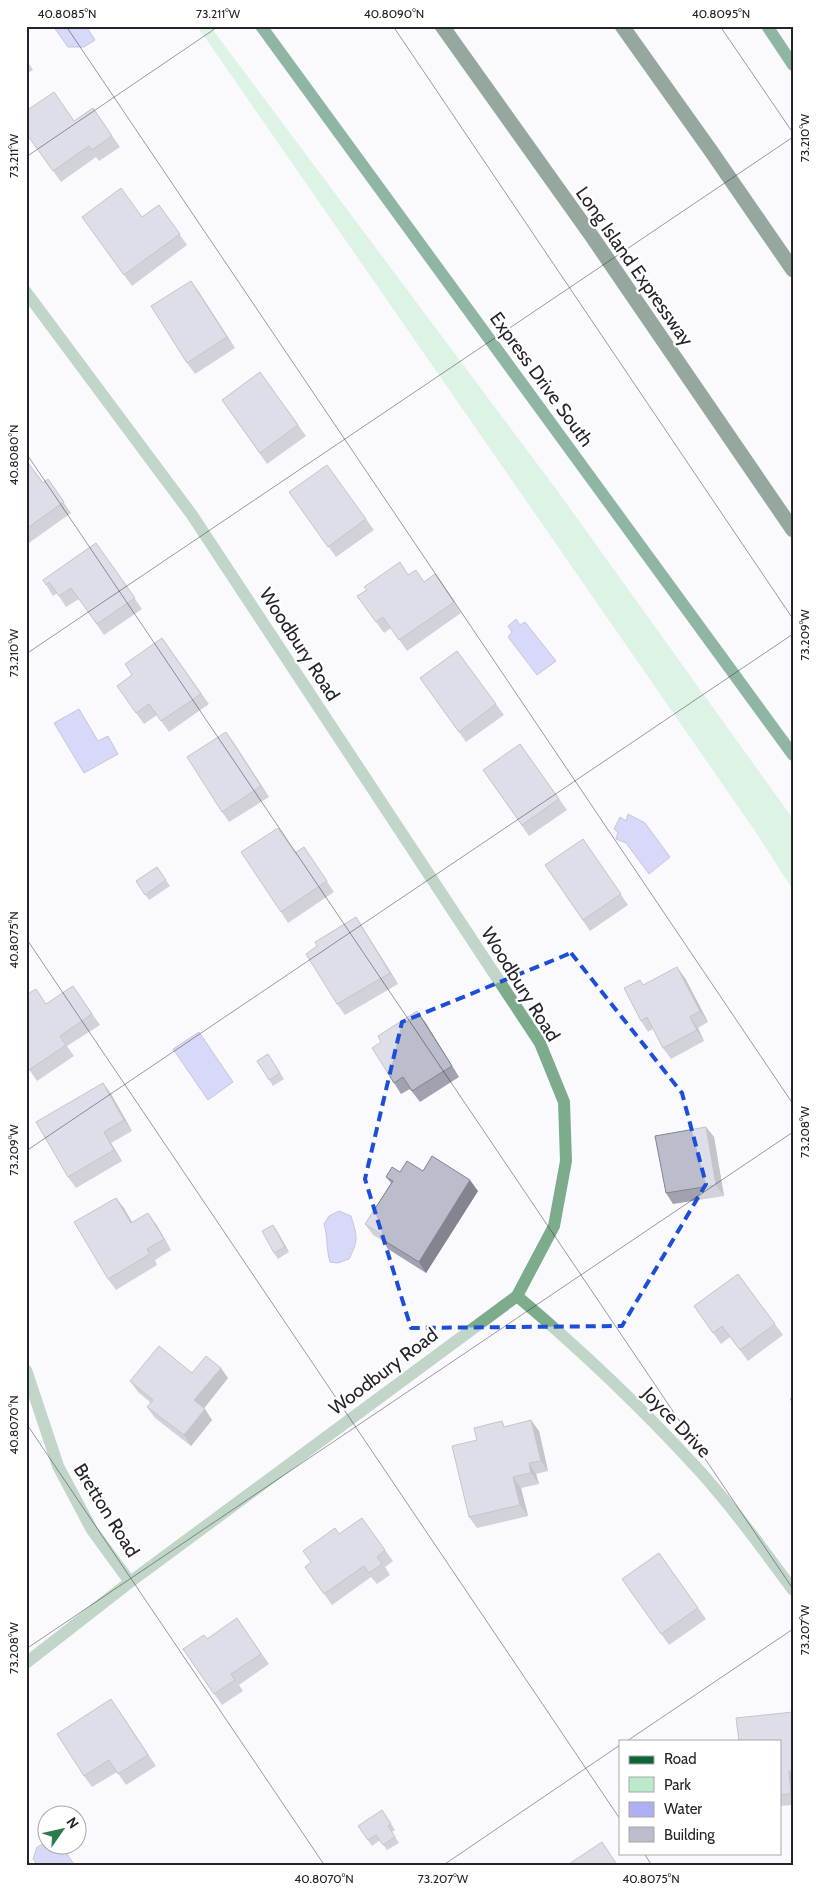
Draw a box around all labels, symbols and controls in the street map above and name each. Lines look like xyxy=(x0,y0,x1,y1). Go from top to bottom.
text: 40.8085°N xyxy=(38,6,96,21)
text: 73.211°W xyxy=(196,6,241,21)
text: 40.8090°N xyxy=(364,6,424,21)
text: 40.8095°N xyxy=(692,6,750,21)
text: 73.210°W xyxy=(797,113,812,162)
text: 73.211°W xyxy=(6,133,21,178)
street label: Long Island Expressway xyxy=(571,182,698,351)
street label: Express Drive South xyxy=(485,308,598,451)
text: 40.8080°N xyxy=(6,425,21,485)
street label: Woodbury Road xyxy=(254,583,345,705)
text: 73.209°W xyxy=(797,609,812,661)
text: 73.210°W xyxy=(6,628,21,677)
text: 40.8075°N xyxy=(6,911,21,969)
street label: Woodbury Road xyxy=(476,923,565,1046)
text: 73.208°W xyxy=(797,1105,812,1158)
text: 73.209°W xyxy=(6,1124,21,1176)
street label: Woodbury Road xyxy=(324,1323,442,1420)
street label: Joyce Drive xyxy=(637,1382,716,1463)
text: 40.8070°N xyxy=(6,1395,21,1455)
street label: Bretton Road xyxy=(69,1459,144,1561)
text: 73.207°W xyxy=(797,1604,812,1655)
text: 73.208°W xyxy=(6,1621,21,1674)
legend xyxy=(619,1740,782,1854)
text: Road xyxy=(664,1750,697,1768)
text: Park xyxy=(664,1776,691,1794)
text: Water xyxy=(664,1800,702,1818)
north arrow xyxy=(38,1804,88,1854)
text: N xyxy=(63,1814,83,1832)
text: Building xyxy=(664,1826,715,1844)
text: 40.8070°N xyxy=(294,1871,354,1886)
text: 73.207°W xyxy=(418,1871,469,1886)
text: 40.8075°N xyxy=(622,1871,680,1886)

